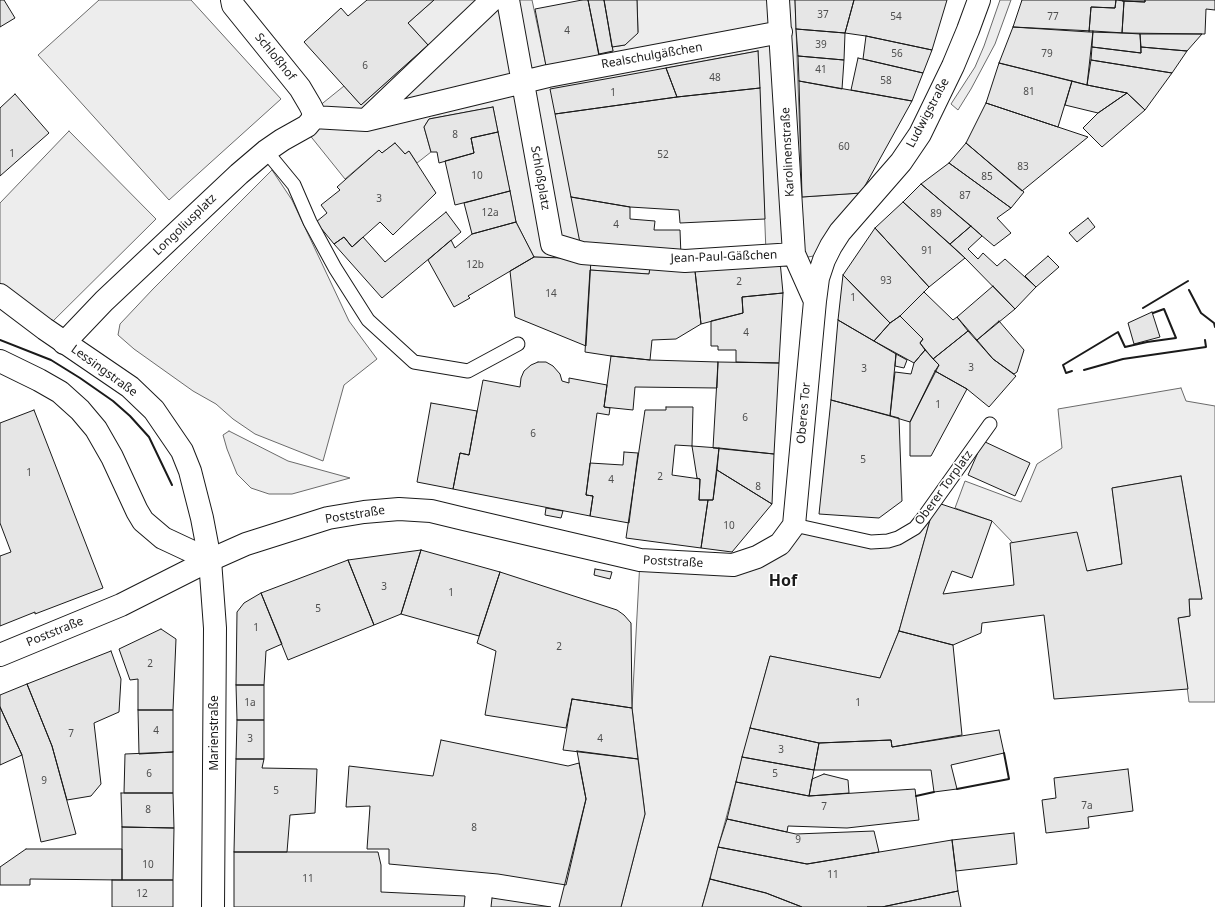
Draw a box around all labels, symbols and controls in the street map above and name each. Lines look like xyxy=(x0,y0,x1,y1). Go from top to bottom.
house number: 37 xyxy=(817,9,829,21)
house number: 54 xyxy=(890,11,902,23)
house number: 77 xyxy=(1047,11,1059,23)
house number: 4 xyxy=(564,25,570,37)
street label: Schloßhof xyxy=(252,31,298,83)
house number: 39 xyxy=(815,39,827,51)
street label: Realschulgäßchen xyxy=(600,40,704,72)
house number: 56 xyxy=(891,48,903,60)
house number: 79 xyxy=(1041,48,1053,60)
house number: 6 xyxy=(362,60,368,72)
house number: 41 xyxy=(815,64,827,76)
house number: 48 xyxy=(709,72,721,84)
house number: 58 xyxy=(880,75,892,87)
street label: Ludwigstraße xyxy=(904,76,952,150)
house number: 81 xyxy=(1023,86,1035,98)
house number: 1 xyxy=(610,87,616,99)
street label: Karolinenstraße xyxy=(778,107,798,197)
house number: 8 xyxy=(452,129,458,141)
house number: 60 xyxy=(838,141,850,153)
street label: Schloßplatz xyxy=(527,145,553,211)
house number: 1 xyxy=(9,148,15,160)
house number: 52 xyxy=(657,149,669,161)
house number: 83 xyxy=(1017,161,1029,173)
house number: 10 xyxy=(471,170,483,182)
house number: 85 xyxy=(981,171,993,183)
house number: 87 xyxy=(959,190,971,202)
street label: Longoliusplatz xyxy=(150,191,220,259)
house number: 3 xyxy=(376,193,382,205)
house number: 12a xyxy=(481,207,499,219)
house number: 89 xyxy=(930,208,942,220)
house number: 4 xyxy=(613,219,619,231)
house number: 91 xyxy=(921,245,933,257)
street label: Jean-Paul-Gäßchen xyxy=(670,248,778,266)
house number: 12b xyxy=(466,259,484,271)
house number: 93 xyxy=(880,275,892,287)
house number: 2 xyxy=(736,276,742,288)
house number: 14 xyxy=(545,288,557,300)
house number: 1 xyxy=(850,292,856,304)
house number: 4 xyxy=(743,327,749,339)
street label: Lessingstraße xyxy=(68,342,140,400)
house number: 3 xyxy=(968,362,974,374)
house number: 3 xyxy=(861,363,867,375)
street label: Oberes Tor xyxy=(794,382,814,444)
house number: 1 xyxy=(935,399,941,411)
house number: 6 xyxy=(742,412,748,424)
house number: 6 xyxy=(530,428,536,440)
street label: Oberer Torplatz xyxy=(912,448,976,528)
house number: 5 xyxy=(860,454,866,466)
house number: 1 xyxy=(26,467,32,479)
house number: 2 xyxy=(657,471,663,483)
house number: 4 xyxy=(608,474,614,486)
house number: 8 xyxy=(755,481,761,493)
street label: Poststraße xyxy=(324,503,386,527)
house number: 10 xyxy=(723,520,735,532)
street label: Poststraße xyxy=(642,553,704,571)
district label: Hof xyxy=(769,571,797,591)
house number: 3 xyxy=(381,581,387,593)
house number: 1 xyxy=(448,587,454,599)
house number: 5 xyxy=(315,603,321,615)
street label: Poststraße xyxy=(24,614,86,650)
house number: 1 xyxy=(253,622,259,634)
house number: 2 xyxy=(556,641,562,653)
house number: 2 xyxy=(147,658,153,670)
street label: Marienstraße xyxy=(208,695,222,771)
house number: 1a xyxy=(244,697,256,709)
house number: 1 xyxy=(855,697,861,709)
house number: 4 xyxy=(153,725,159,737)
house number: 7 xyxy=(68,728,74,740)
house number: 3 xyxy=(247,733,253,745)
house number: 4 xyxy=(597,733,603,745)
house number: 3 xyxy=(778,744,784,756)
house number: 6 xyxy=(146,768,152,780)
house number: 5 xyxy=(772,768,778,780)
house number: 9 xyxy=(41,775,47,787)
house number: 5 xyxy=(273,785,279,797)
house number: 7a xyxy=(1081,800,1093,812)
house number: 7 xyxy=(821,801,827,813)
house number: 8 xyxy=(145,804,151,816)
house number: 8 xyxy=(471,822,477,834)
house number: 9 xyxy=(795,834,801,846)
house number: 10 xyxy=(142,859,154,871)
house number: 11 xyxy=(827,869,839,881)
house number: 11 xyxy=(302,873,314,885)
house number: 12 xyxy=(136,888,148,900)

